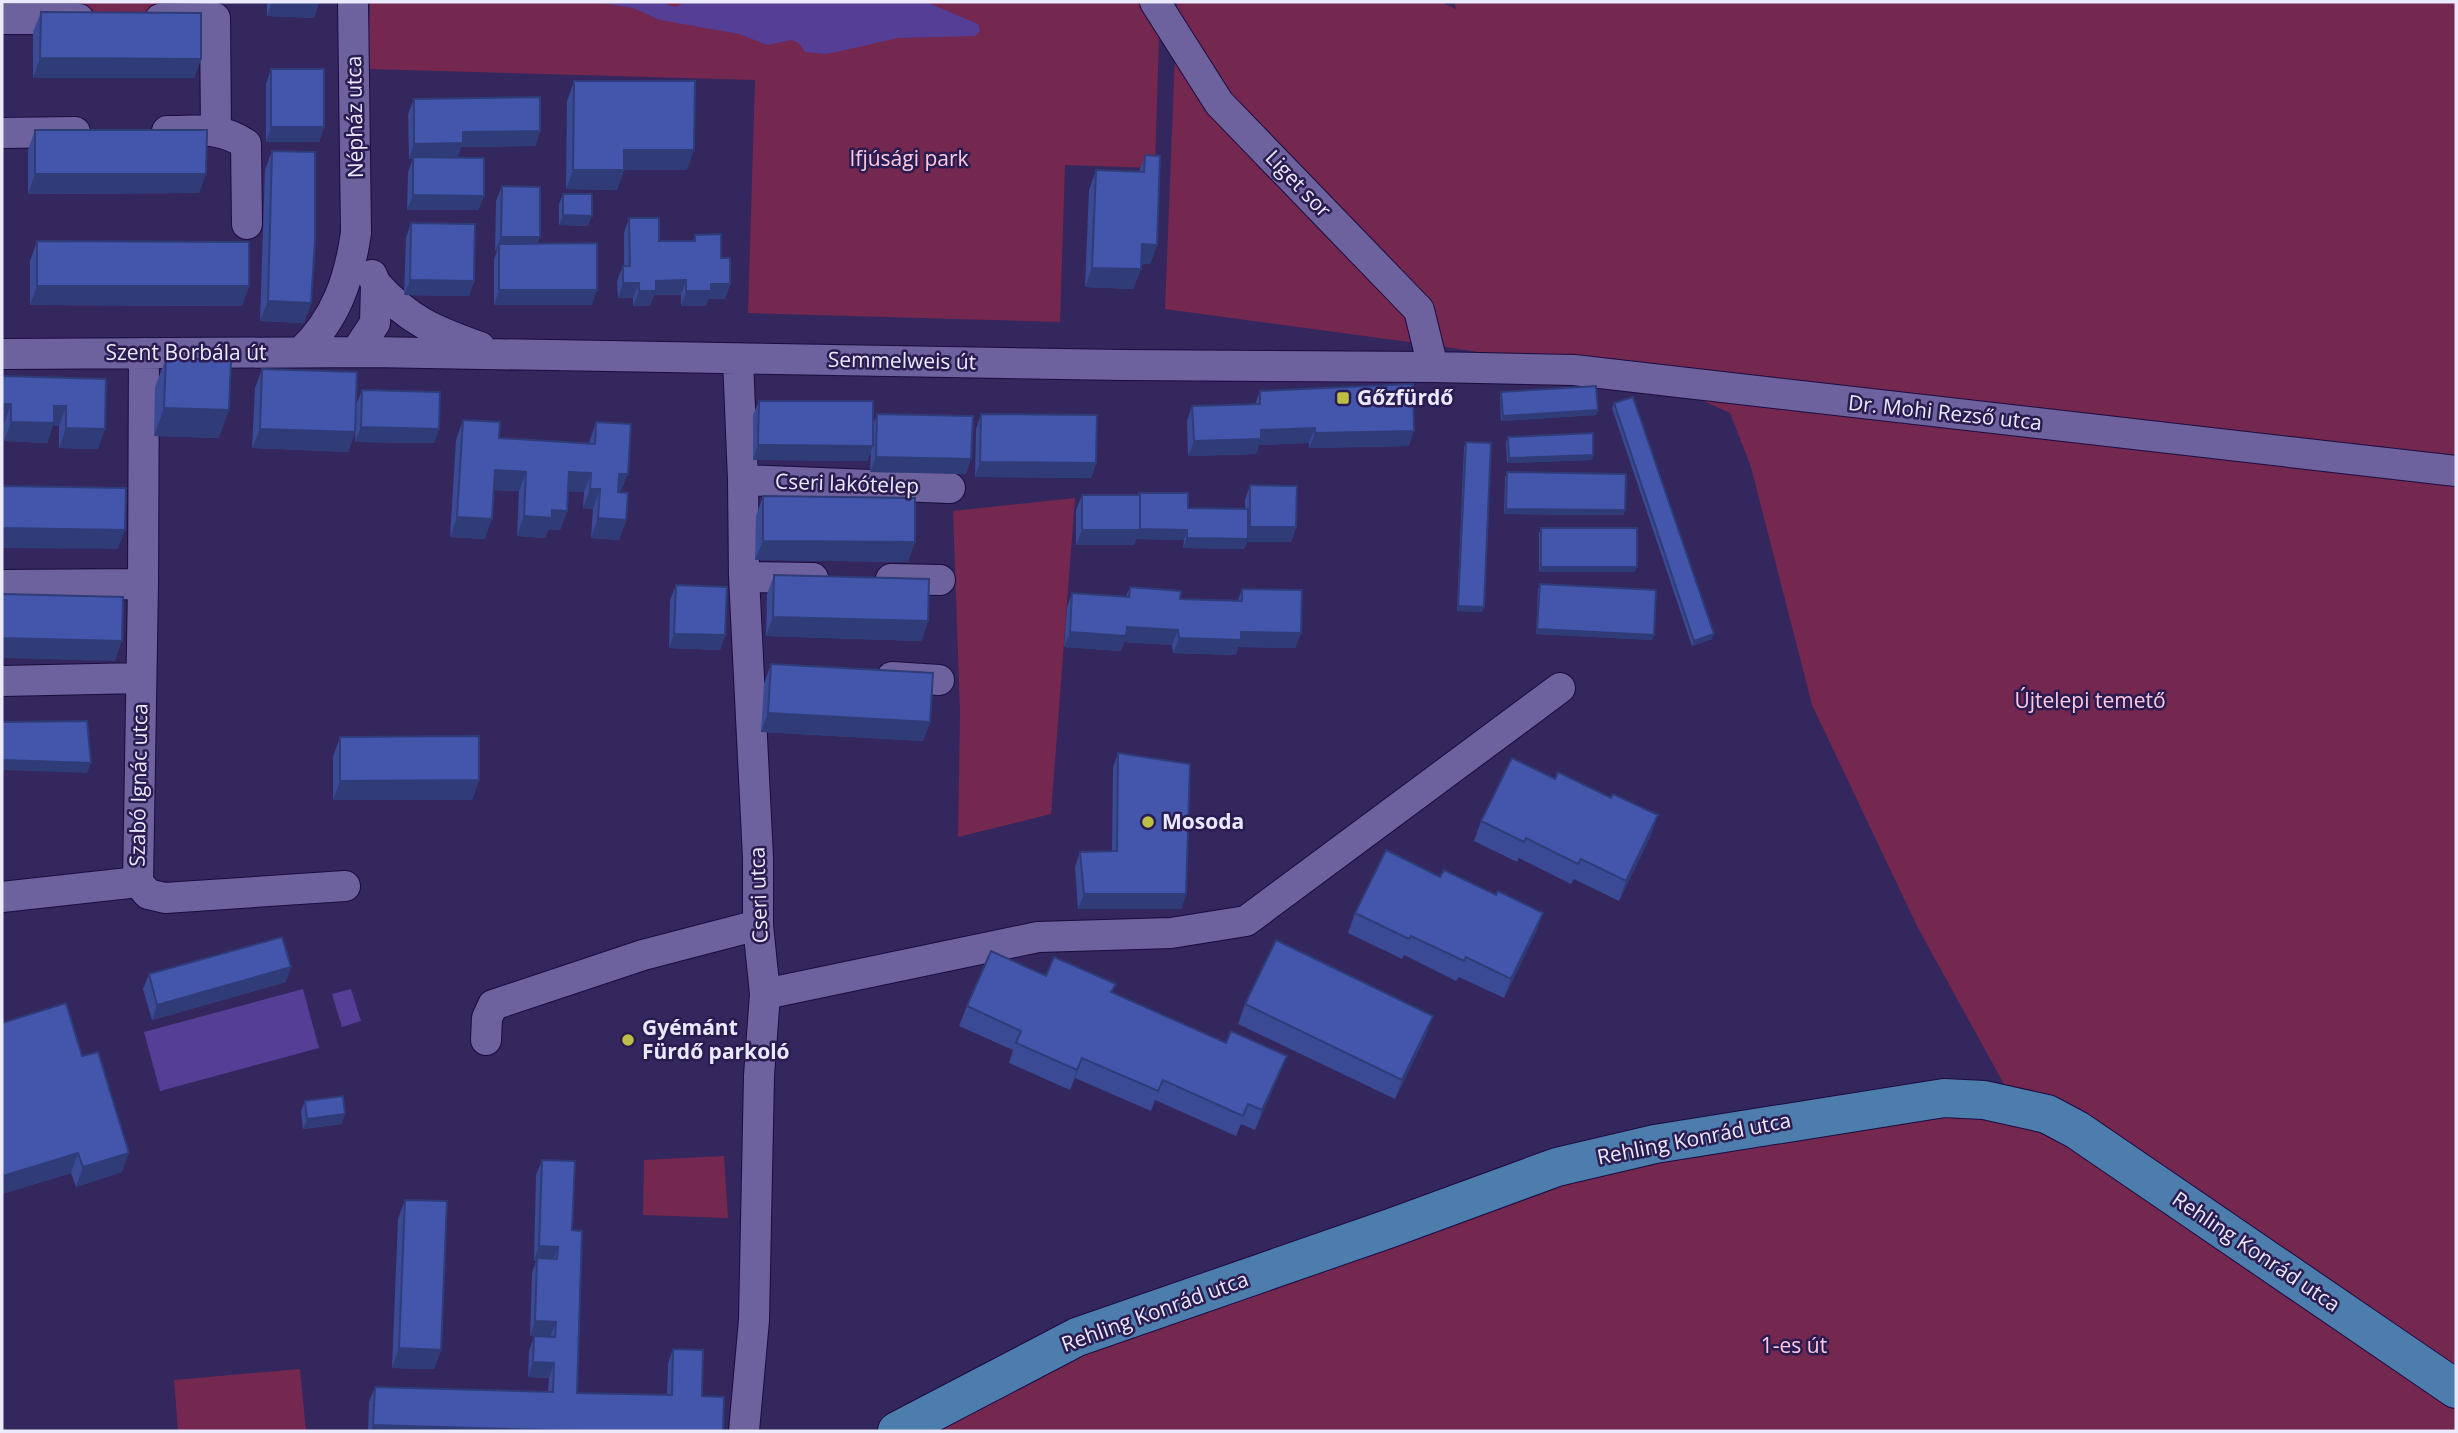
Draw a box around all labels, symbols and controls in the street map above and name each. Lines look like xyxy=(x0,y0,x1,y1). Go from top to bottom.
street label: Népház utca xyxy=(339,56,369,178)
park label: Ifjúsági park xyxy=(849,144,969,172)
street label: Liget sor xyxy=(1260,144,1338,223)
street label: Szent Borbála út xyxy=(105,338,267,366)
street label: Semmelweis út xyxy=(828,345,976,375)
place label: Gőzfürdő xyxy=(1357,383,1453,411)
street label: Dr. Mohi Rezső utca xyxy=(1847,388,2043,436)
marker: Gőzfürdő xyxy=(1335,390,1351,406)
street label: Cseri lakótelep xyxy=(774,466,920,500)
park label: Újtelepi temető xyxy=(2014,686,2166,714)
street label: Szabó Ignác utca xyxy=(123,703,153,867)
place label: Mosoda xyxy=(1162,807,1244,835)
marker: Mosoda xyxy=(1140,814,1156,830)
street label: Cseri utca xyxy=(742,846,774,944)
place label: Gyémánt Fürdő parkoló xyxy=(642,1013,790,1065)
marker: Gyémánt Fürdő parkoló xyxy=(620,1032,636,1048)
street label: Rehling Konrád utca xyxy=(1594,1105,1793,1171)
street label: Rehling Konrád utca xyxy=(2167,1184,2346,1318)
street label: Rehling Konrád utca xyxy=(1057,1264,1252,1358)
park label: 1-es út xyxy=(1761,1331,1827,1359)

